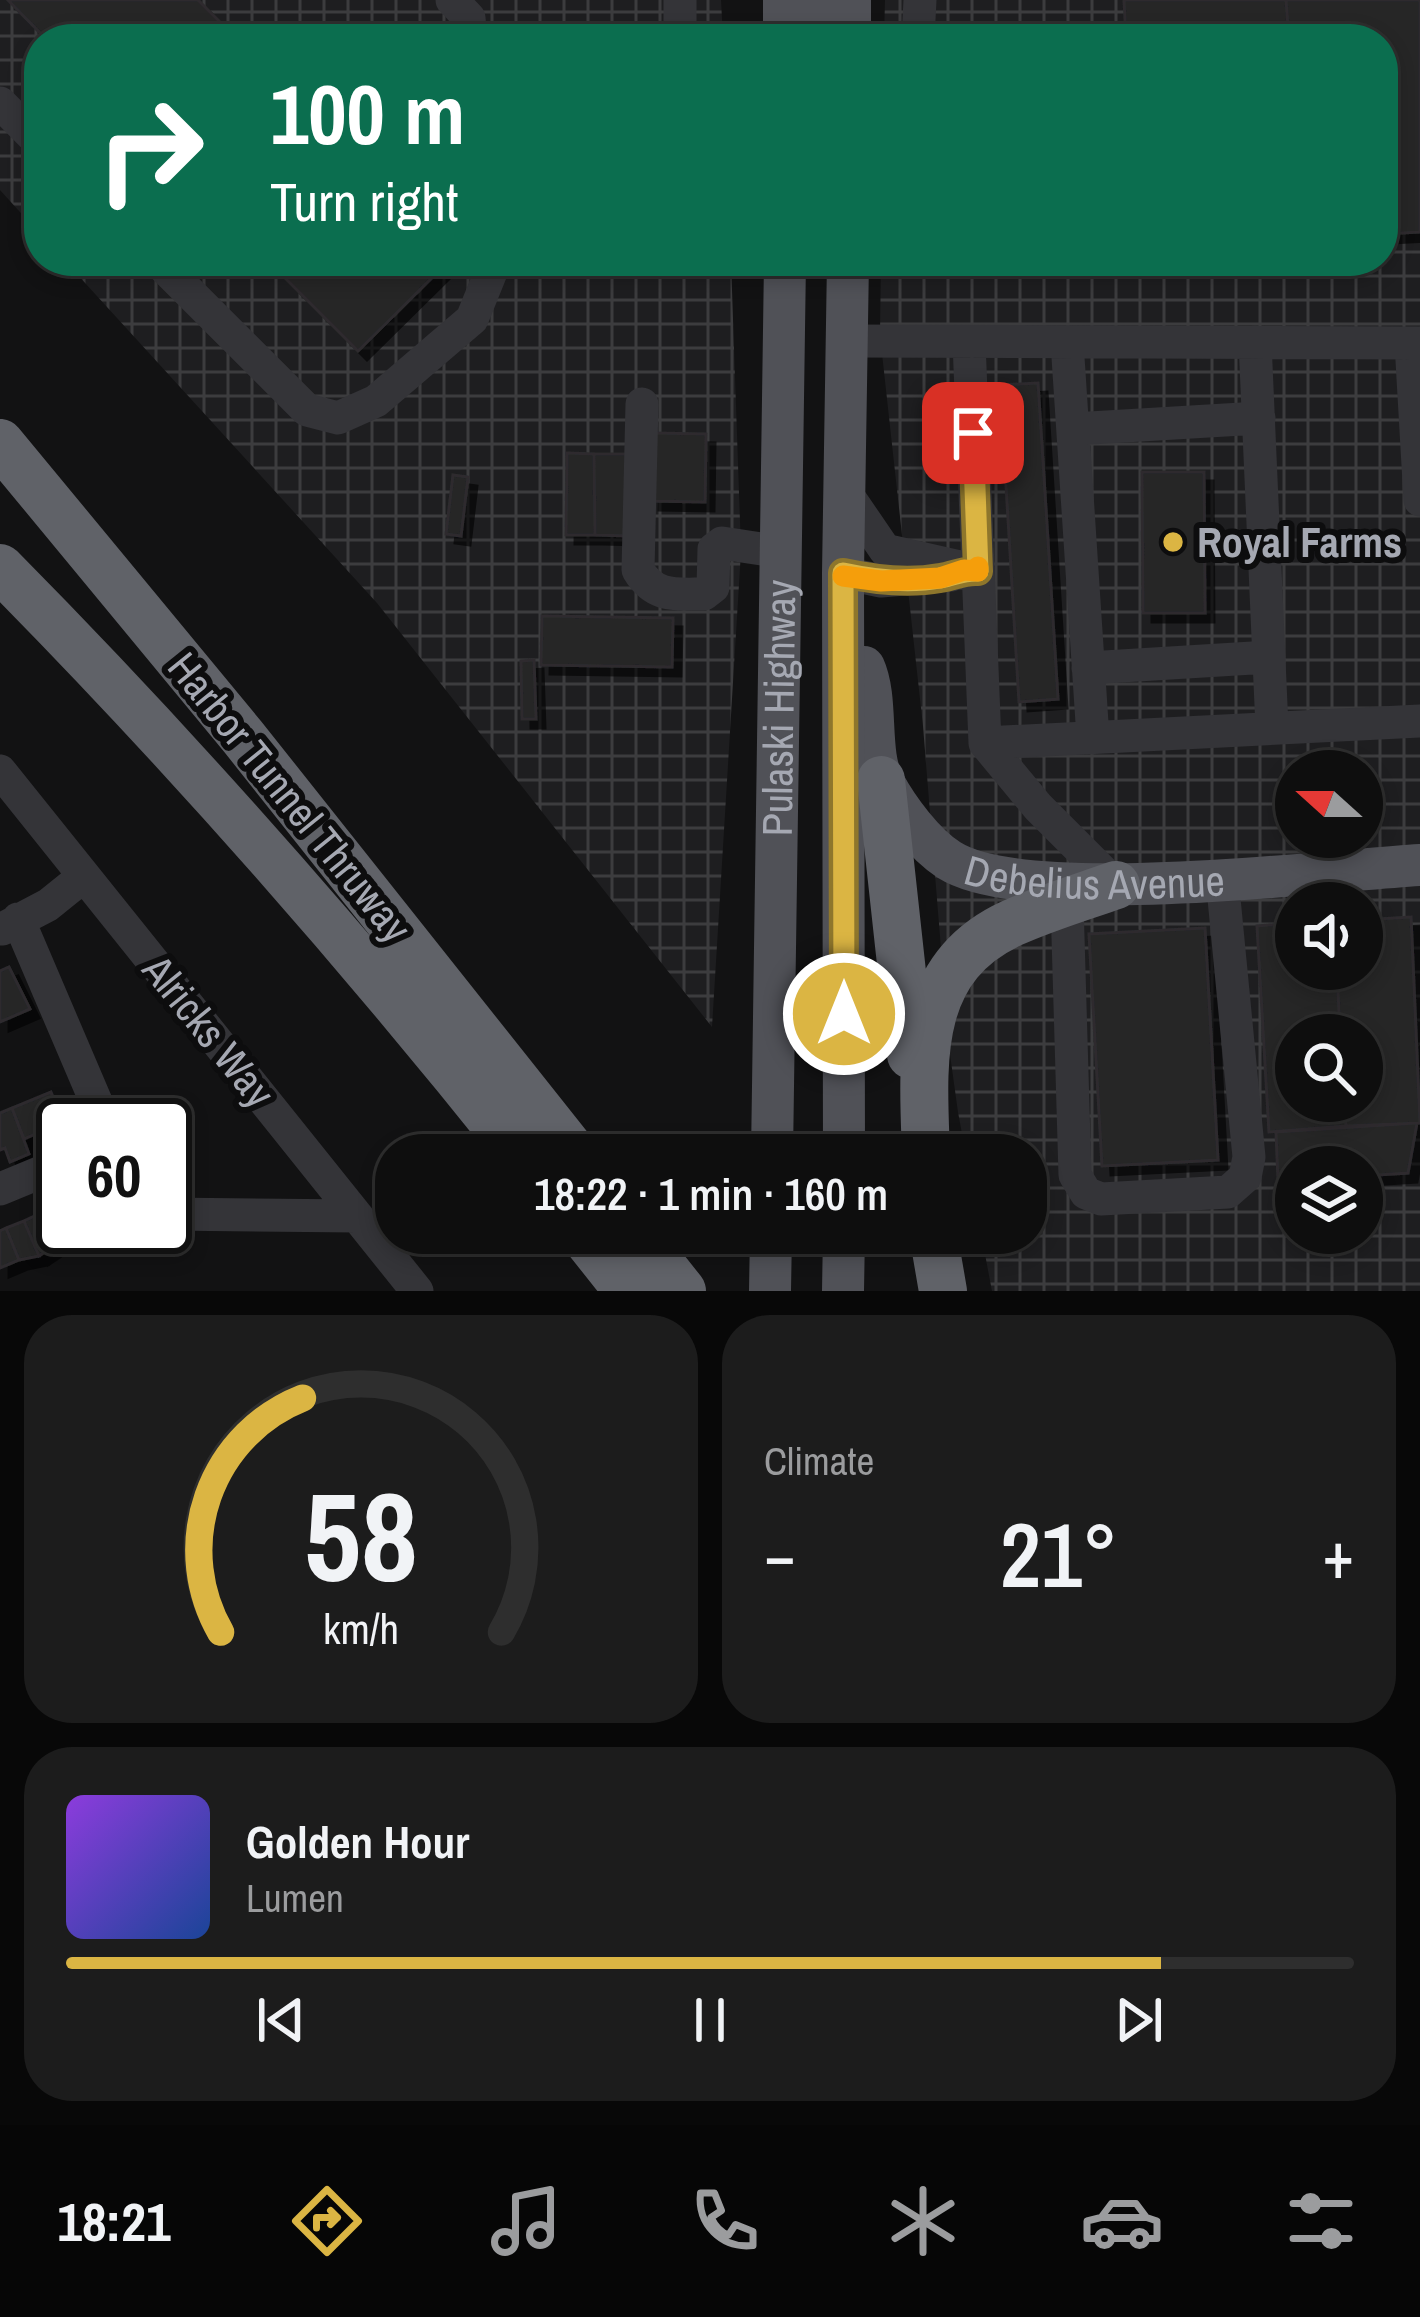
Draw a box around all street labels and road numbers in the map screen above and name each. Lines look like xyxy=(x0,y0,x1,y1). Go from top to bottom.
street label: Pulaski Highway xyxy=(749,579,808,837)
street label: Harbor Tunnel Thruway xyxy=(156,640,424,954)
street label: Debelius Avenue xyxy=(958,842,1226,912)
street label: Alricks Way xyxy=(130,942,288,1119)

